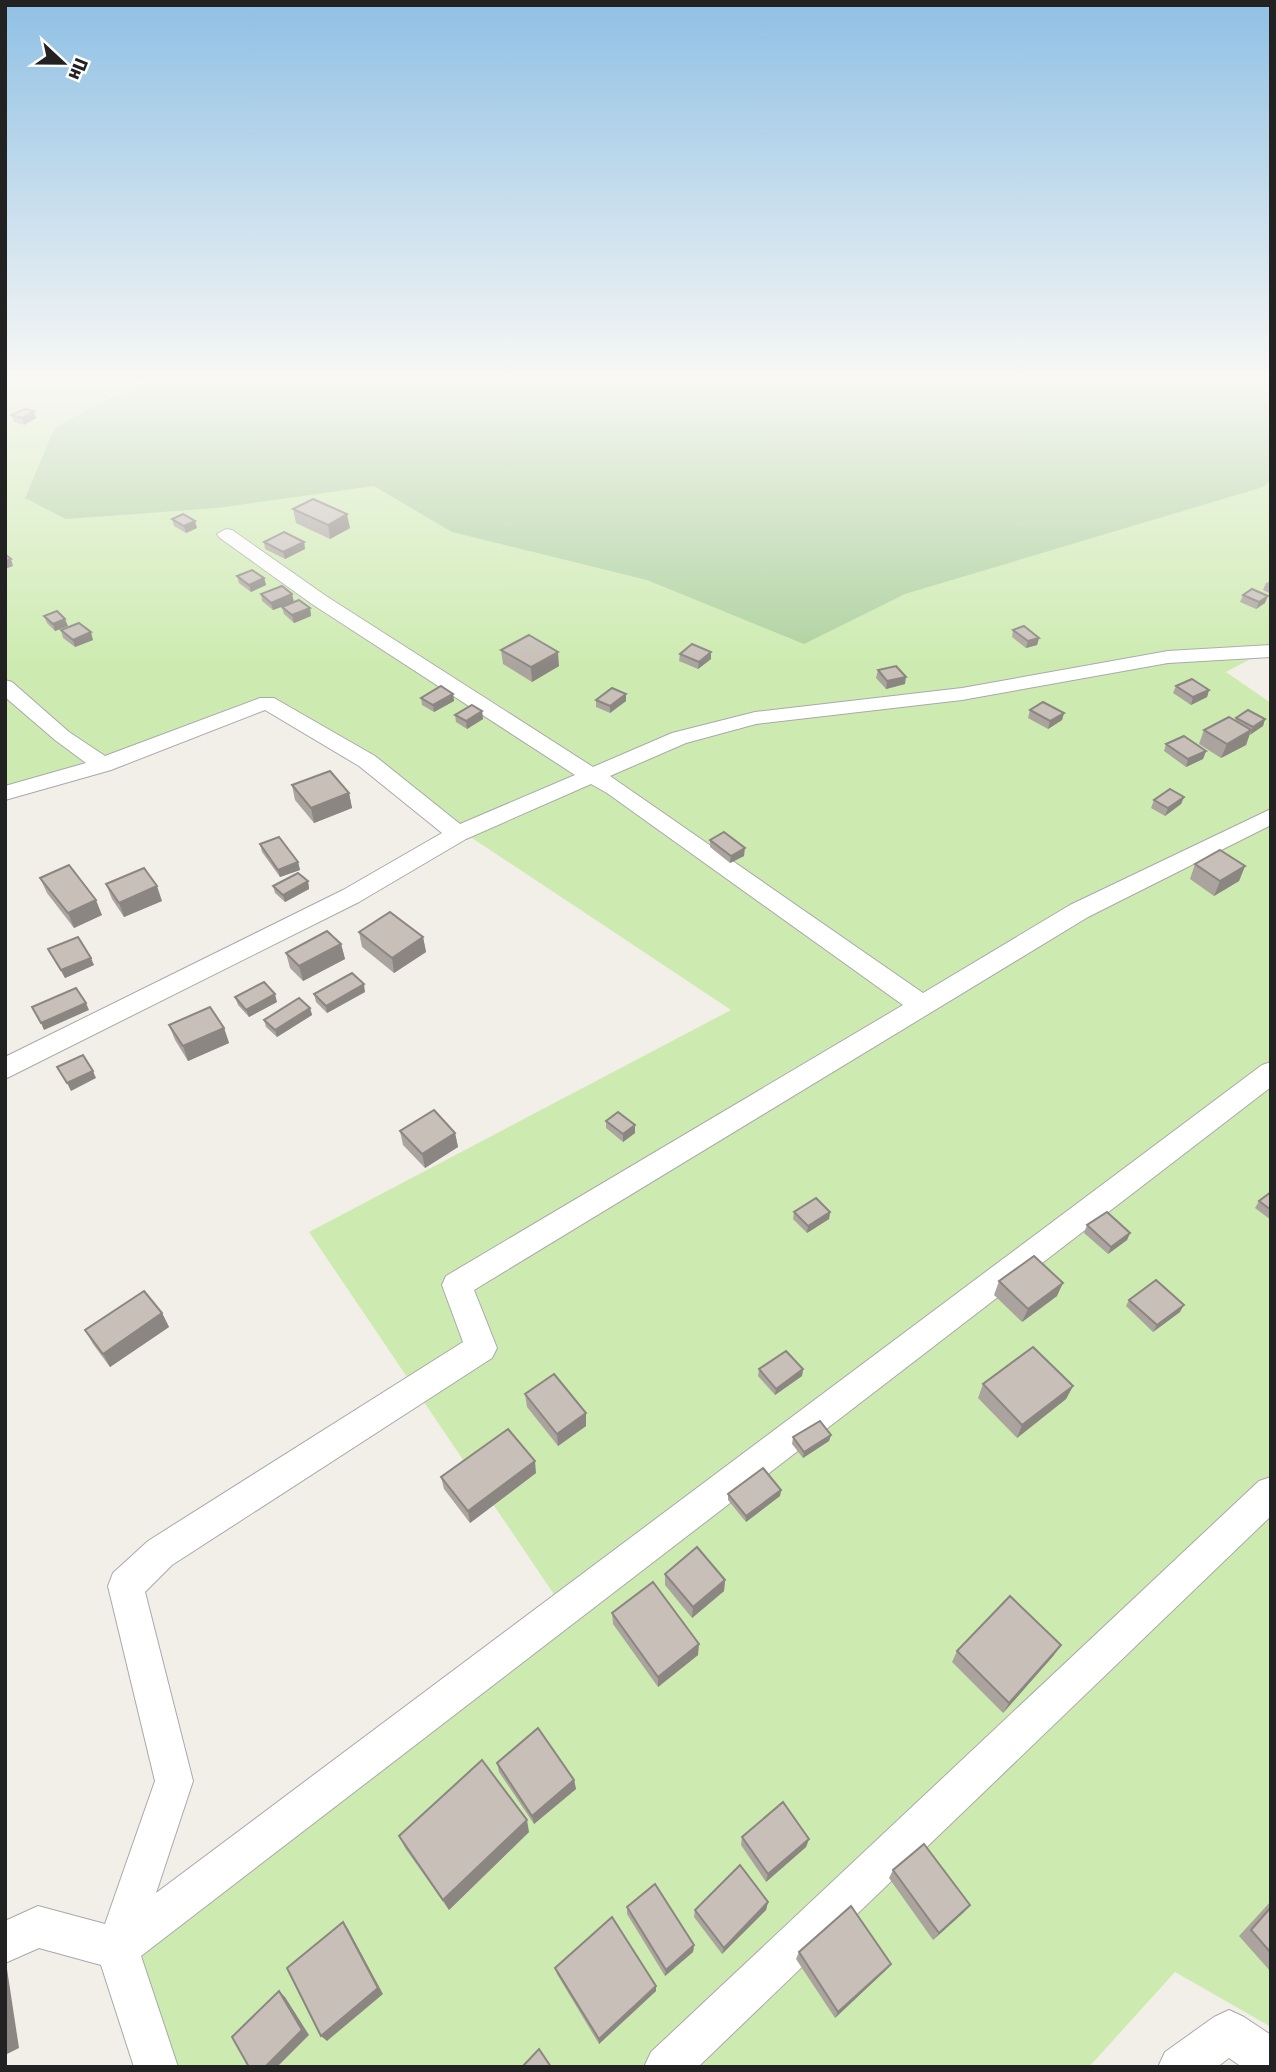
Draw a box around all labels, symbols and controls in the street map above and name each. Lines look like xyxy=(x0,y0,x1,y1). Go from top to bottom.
north arrow xyxy=(28,28,98,98)
text: Пн xyxy=(64,55,93,83)

